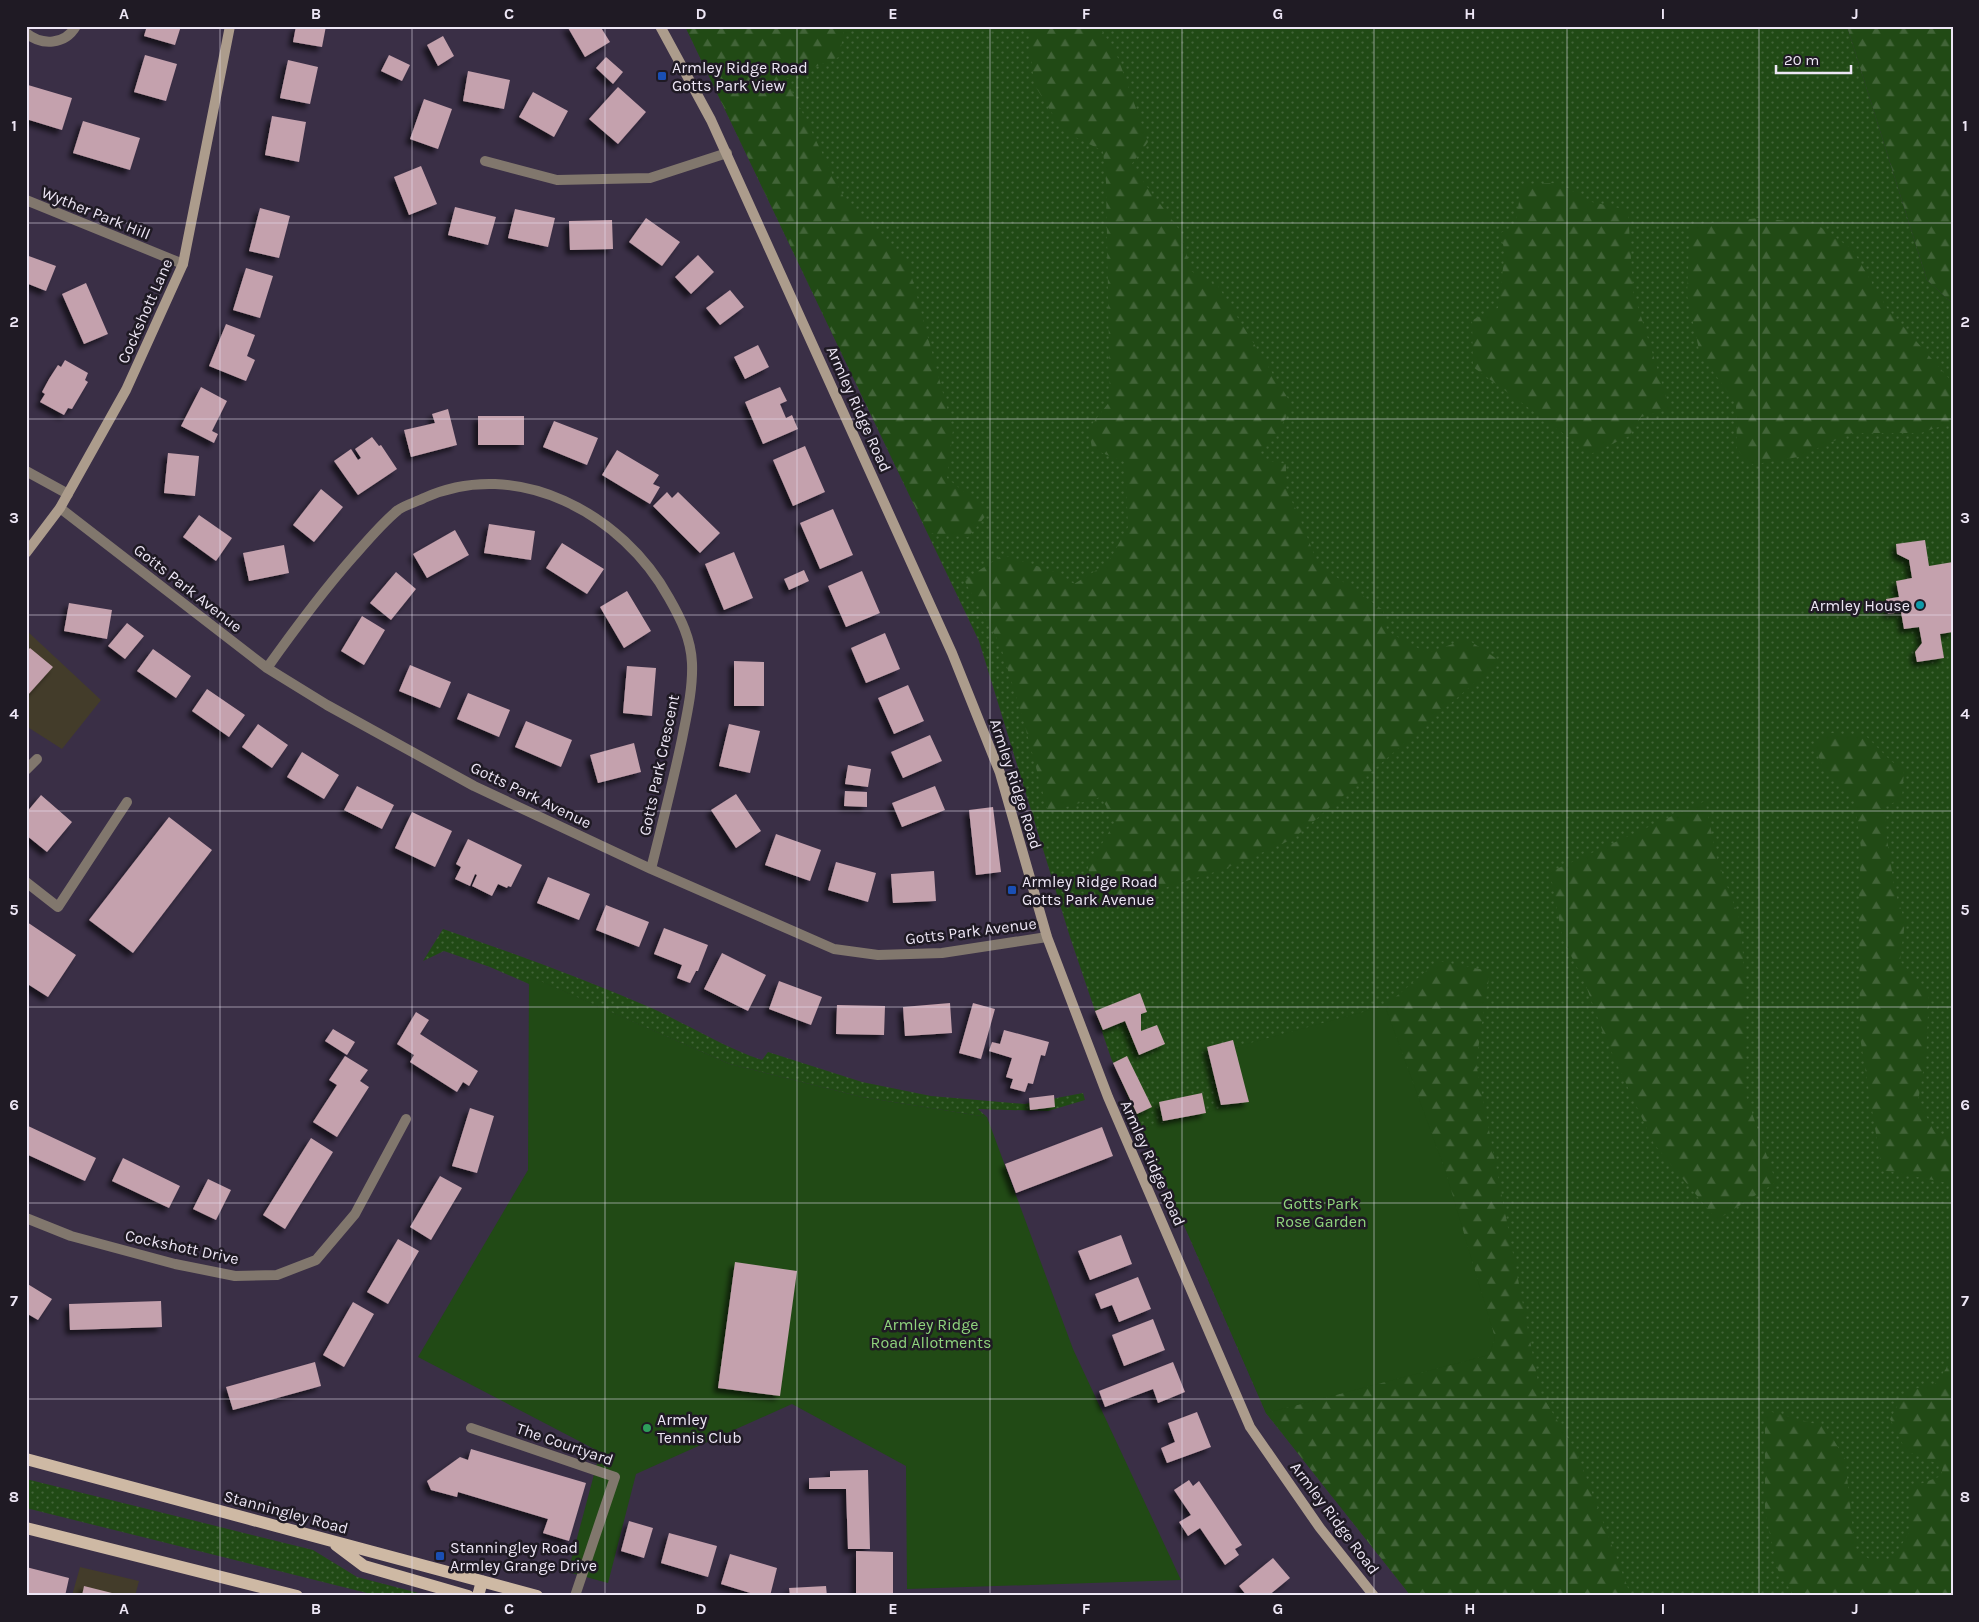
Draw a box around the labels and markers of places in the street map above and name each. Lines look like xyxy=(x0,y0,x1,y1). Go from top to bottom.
place label: Armley Ridge Road Gotts Park View xyxy=(672,58,808,95)
marker: Armley Ridge Road Gotts Park View xyxy=(656,70,668,82)
place label: Armley House xyxy=(1810,596,1910,615)
marker: Armley House xyxy=(1914,599,1926,611)
place label: Armley Ridge Road Gotts Park Avenue xyxy=(1022,872,1158,909)
marker: Armley Ridge Road Gotts Park Avenue xyxy=(1006,884,1018,896)
place label: Armley Tennis Club xyxy=(657,1410,742,1447)
marker: Armley Tennis Club xyxy=(641,1422,653,1434)
place label: Stanningley Road Armley Grange Drive xyxy=(450,1538,597,1575)
marker: Stanningley Road Armley Grange Drive xyxy=(434,1550,446,1562)

